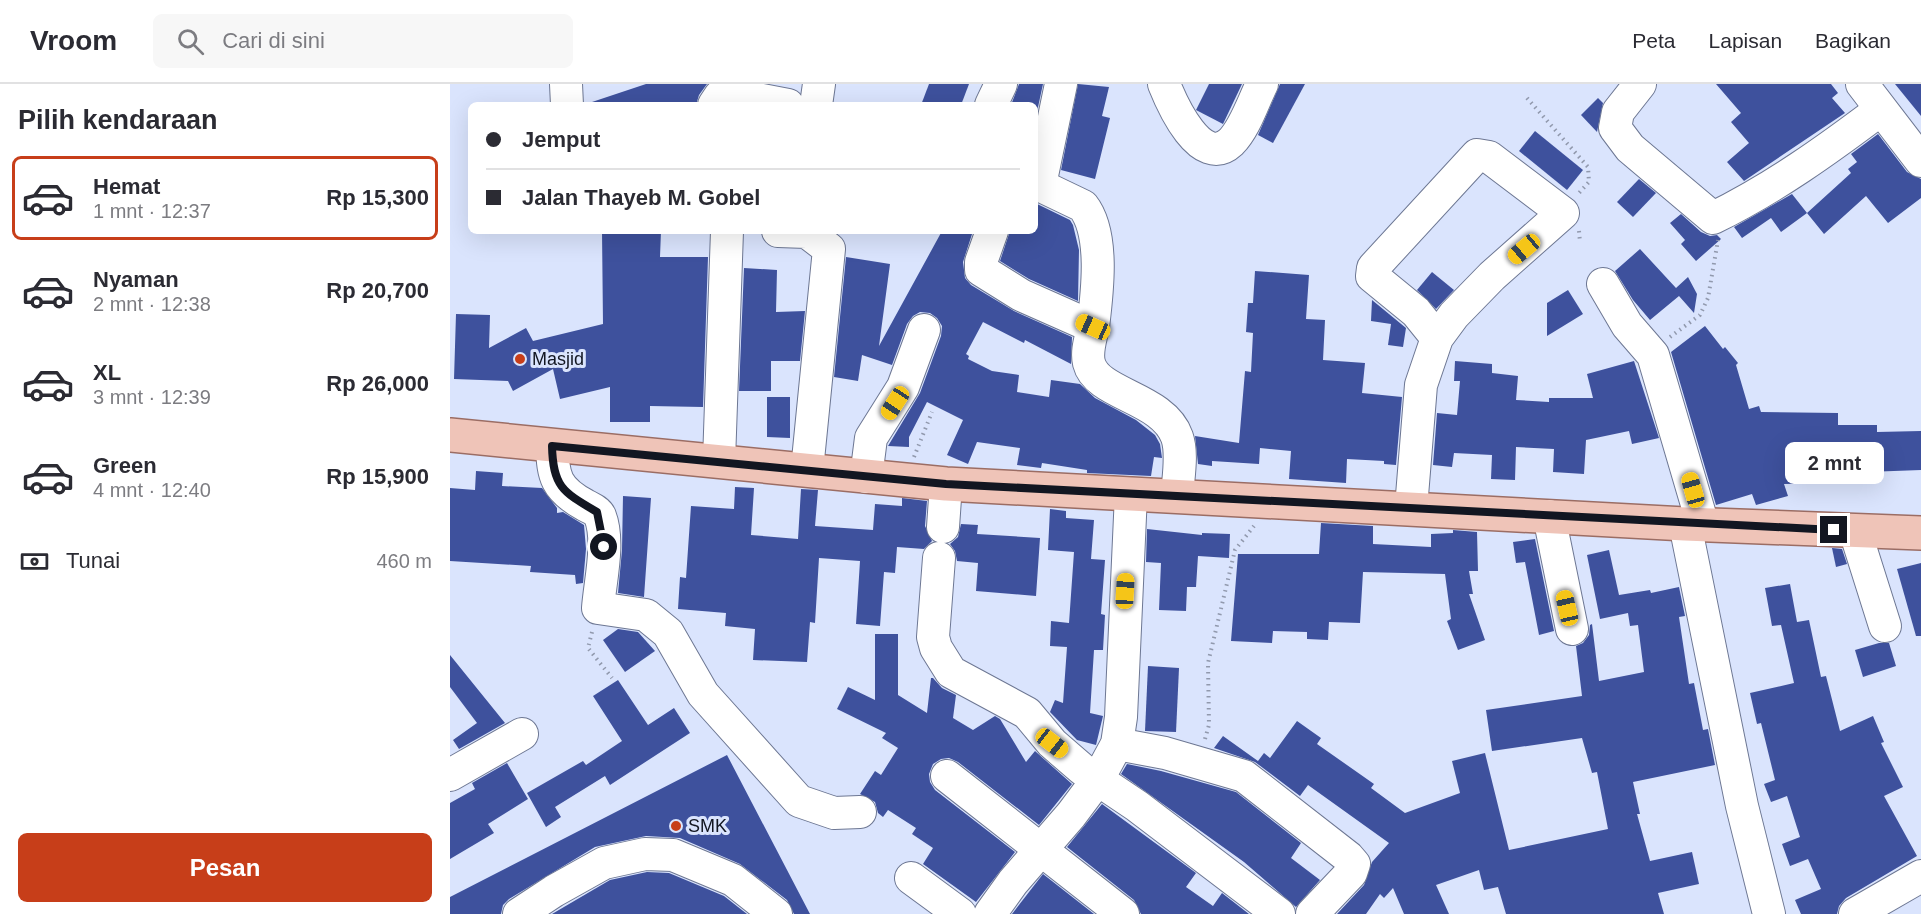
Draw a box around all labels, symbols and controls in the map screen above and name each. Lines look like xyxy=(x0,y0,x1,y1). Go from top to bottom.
search box xyxy=(153,14,573,68)
text: Vroom xyxy=(30,25,117,56)
icon: search xyxy=(174,25,207,58)
text: Cari di sini xyxy=(222,28,325,53)
text: Peta xyxy=(1632,29,1676,52)
text: Lapisan xyxy=(1709,29,1782,52)
text: Bagikan xyxy=(1815,29,1891,52)
text: Pilih kendaraan xyxy=(18,105,218,135)
text: Jemput xyxy=(522,127,600,152)
icon: car xyxy=(21,171,75,225)
text: Hemat xyxy=(93,174,160,199)
text: Rp 15,300 xyxy=(326,185,429,210)
text: Jalan Thayeb M. Gobel xyxy=(522,185,760,210)
text: 1 mnt · 12:37 xyxy=(93,200,211,222)
car xyxy=(1504,231,1544,267)
icon: car xyxy=(21,264,75,318)
text: Nyaman xyxy=(93,267,179,292)
text: Rp 20,700 xyxy=(326,278,429,303)
text: 2 mnt · 12:38 xyxy=(93,293,211,315)
car xyxy=(1073,311,1113,343)
place label: Masjid xyxy=(532,349,584,369)
marker: Masjid xyxy=(513,352,527,366)
icon: car xyxy=(21,357,75,411)
text: XL xyxy=(93,360,121,385)
text: Rp 26,000 xyxy=(326,371,429,396)
car xyxy=(878,383,912,423)
text: 3 mnt · 12:39 xyxy=(93,386,211,408)
callout: 2 mnt xyxy=(1784,443,1884,485)
icon: car xyxy=(21,450,75,504)
text: 2 mnt xyxy=(1808,452,1861,474)
text: Green xyxy=(93,453,157,478)
text: Rp 15,900 xyxy=(326,464,429,489)
car xyxy=(1679,470,1707,510)
text: 4 mnt · 12:40 xyxy=(93,479,211,501)
route end xyxy=(1820,516,1847,543)
route start xyxy=(590,533,617,560)
icon: cash xyxy=(18,545,51,578)
text: Tunai xyxy=(66,548,120,573)
text: 460 m xyxy=(376,550,432,572)
car xyxy=(1115,573,1135,609)
car xyxy=(1554,588,1580,628)
car xyxy=(1032,725,1072,761)
place label: SMK xyxy=(688,816,727,836)
marker: SMK xyxy=(669,819,683,833)
button: Pesan xyxy=(18,833,432,902)

